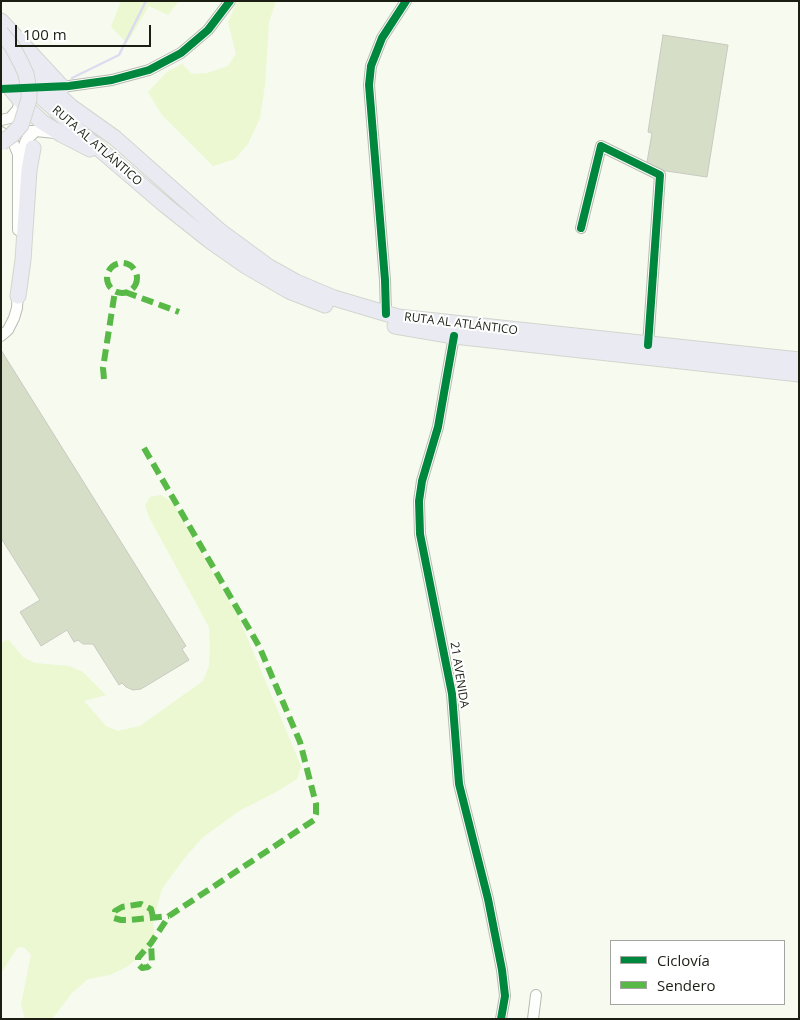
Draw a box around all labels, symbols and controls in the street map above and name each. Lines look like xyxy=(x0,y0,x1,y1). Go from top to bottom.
scale bar xyxy=(18,15,154,47)
text: 100 m xyxy=(23,24,67,44)
street label: RUTA AL ATLÁNTICO xyxy=(49,103,145,189)
street label: RUTA AL ATLÁNTICO xyxy=(403,310,519,338)
street label: 21 AVENIDA xyxy=(447,641,471,709)
legend xyxy=(610,940,785,1005)
text: Ciclovía xyxy=(657,950,710,970)
text: Sendero xyxy=(657,975,716,995)

